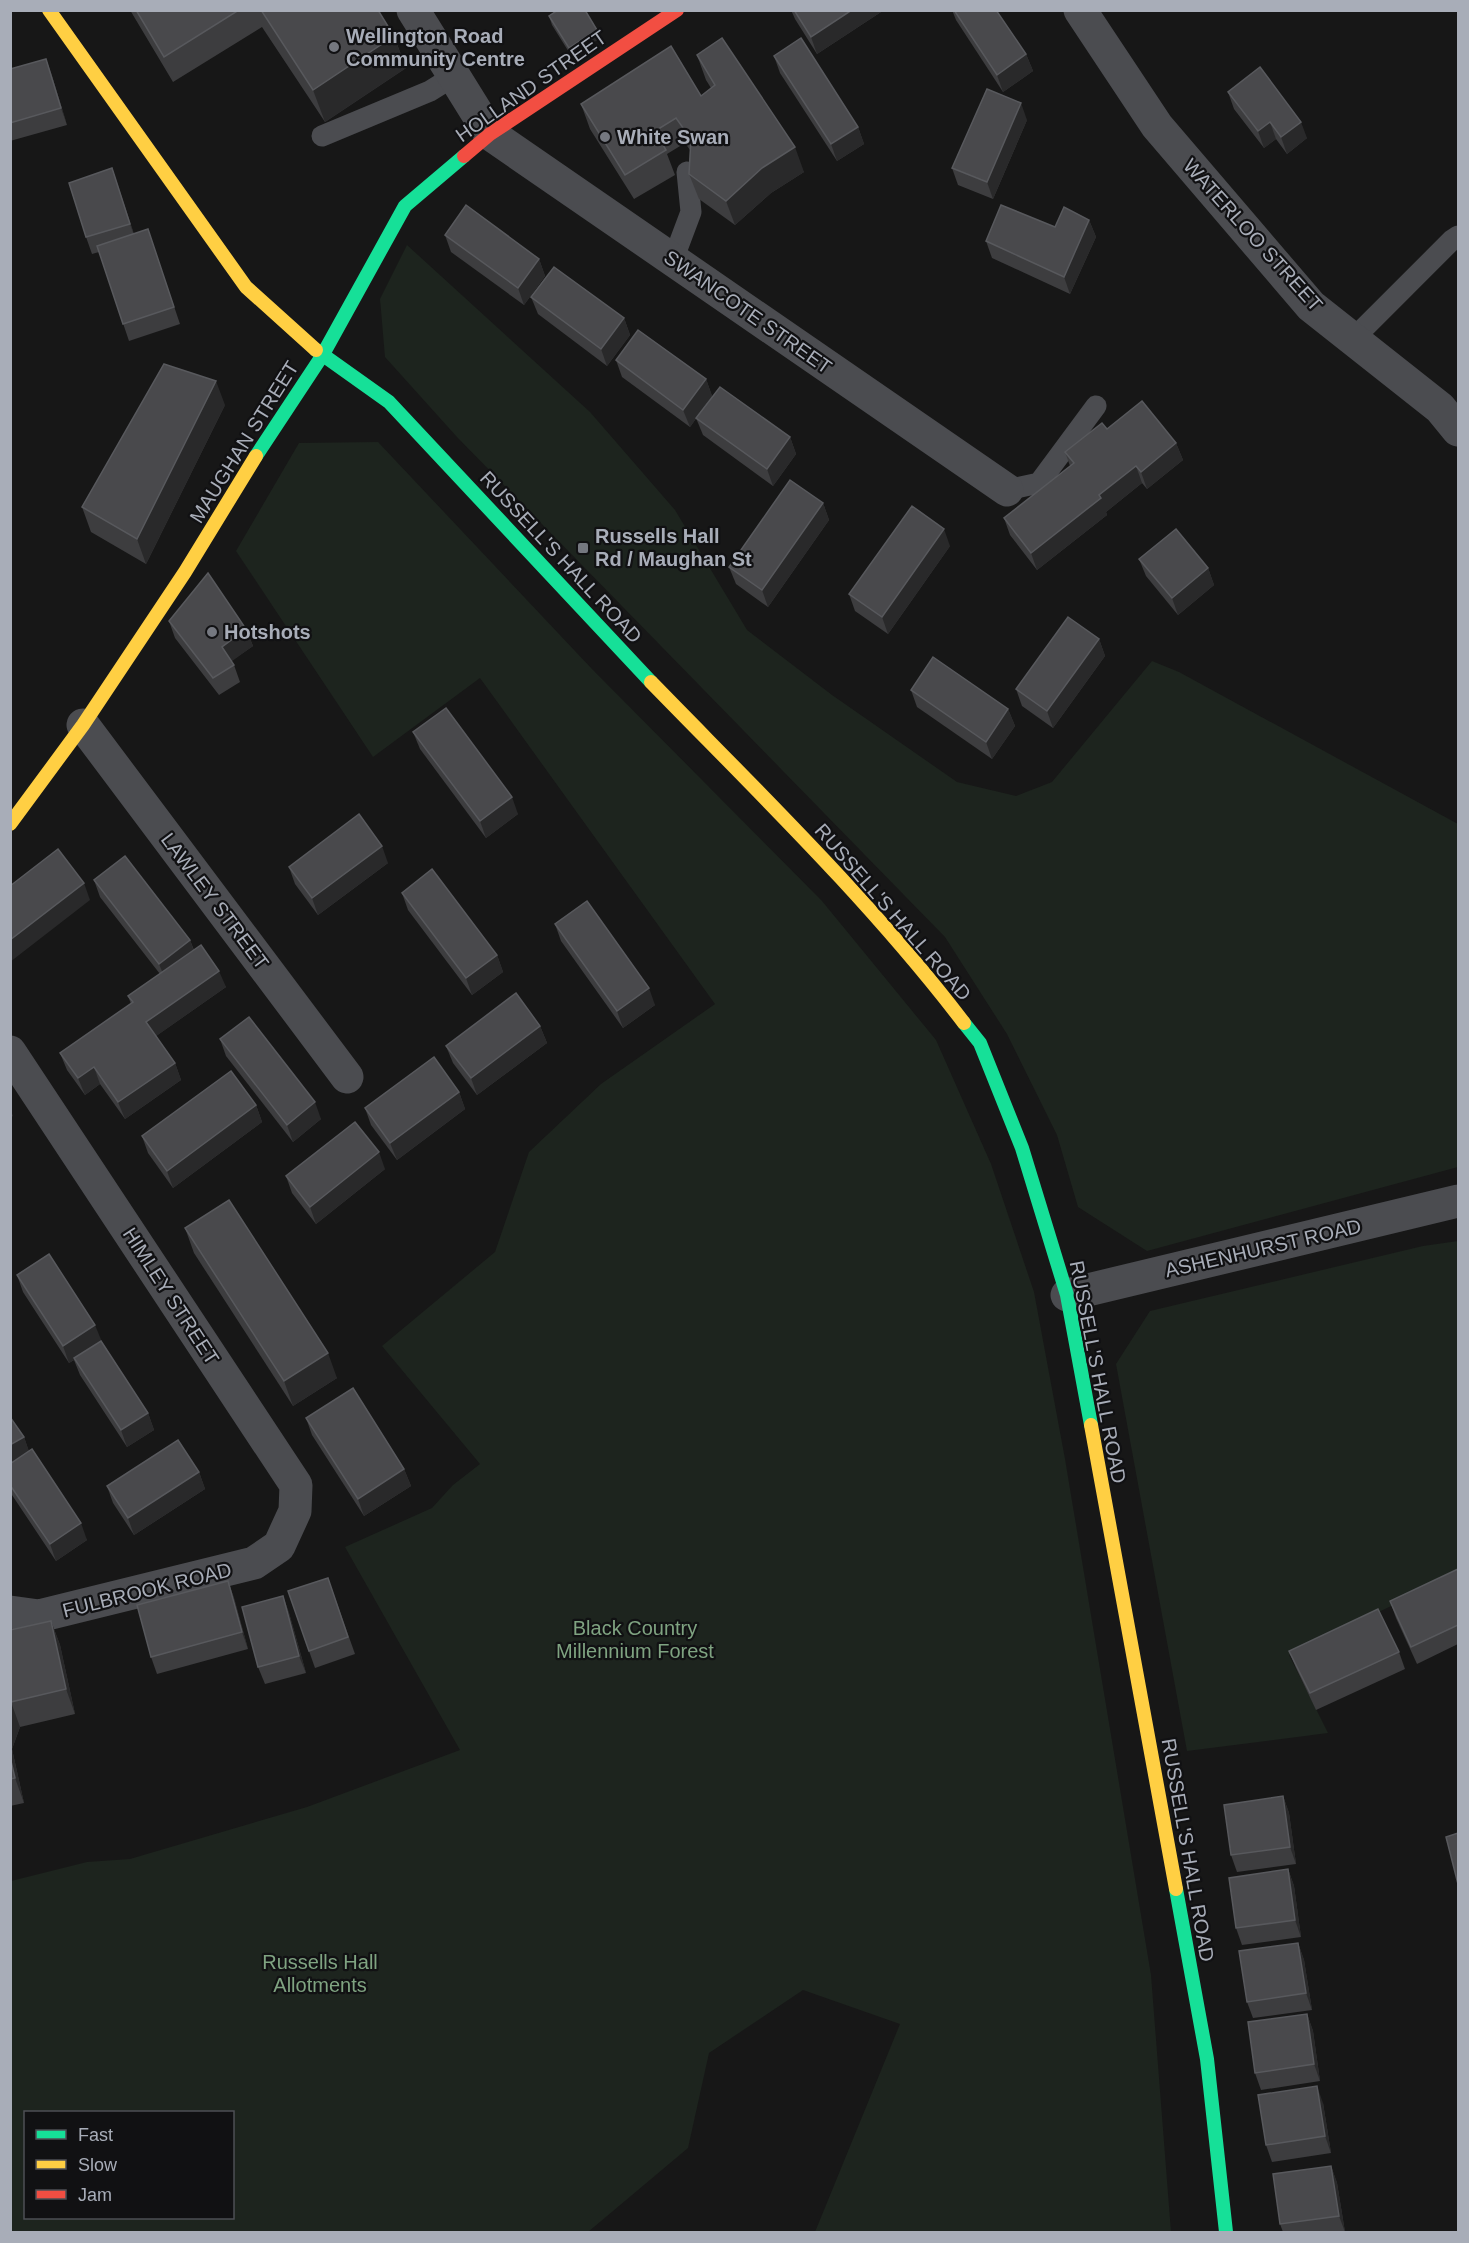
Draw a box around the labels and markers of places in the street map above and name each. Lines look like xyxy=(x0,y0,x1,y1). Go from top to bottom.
place label: Wellington Road Community Centre xyxy=(346,25,525,70)
marker: Wellington Road Community Centre xyxy=(327,40,341,54)
place label: White Swan xyxy=(617,126,729,148)
marker: White Swan xyxy=(598,130,612,144)
place label: Russells Hall Rd / Maughan St xyxy=(595,525,752,570)
marker: Russells Hall Rd / Maughan St xyxy=(576,541,590,555)
place label: Hotshots xyxy=(224,621,311,643)
marker: Hotshots xyxy=(205,625,219,639)

